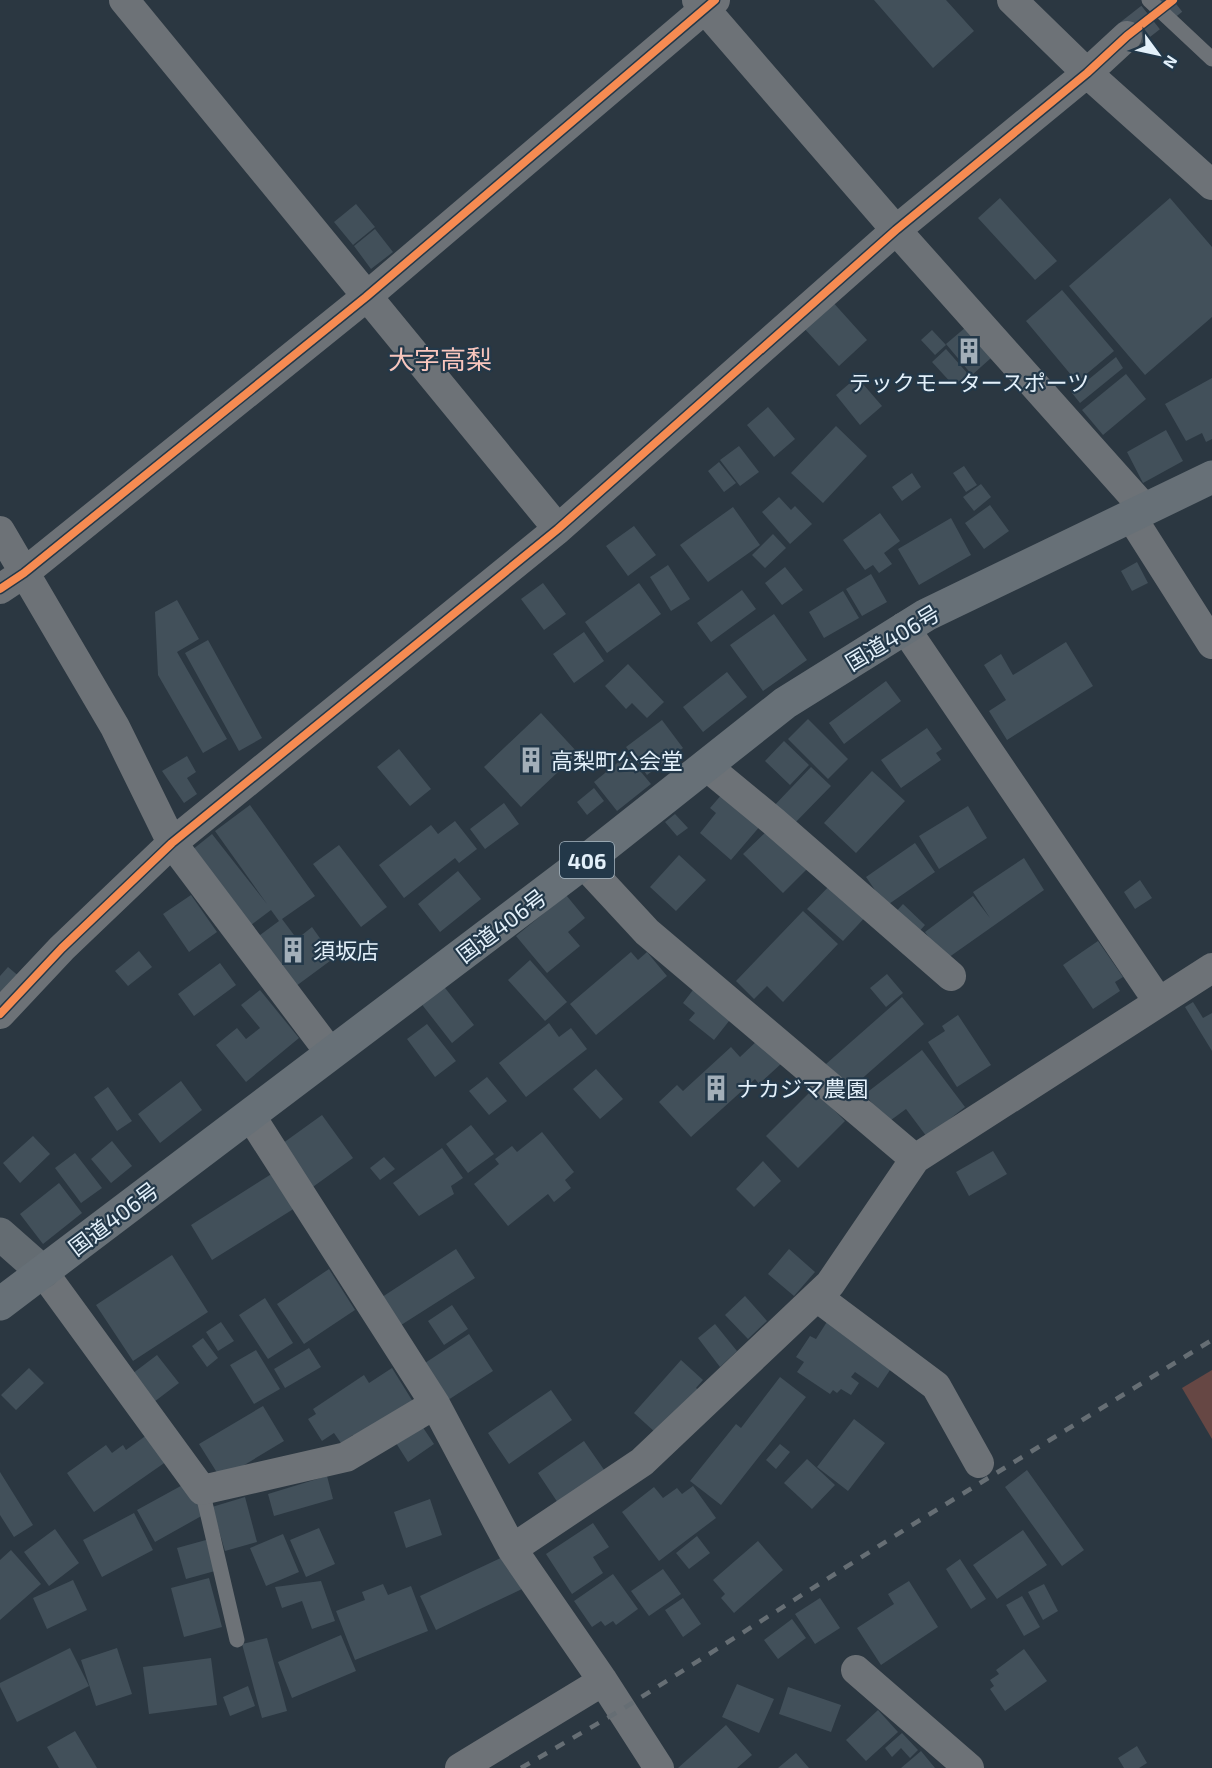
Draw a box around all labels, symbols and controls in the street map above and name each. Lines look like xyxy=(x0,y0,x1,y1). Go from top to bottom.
north arrow xyxy=(1128,24,1188,84)
text: N xyxy=(1160,52,1182,72)
building icon: テックモータースポーツ xyxy=(954,336,984,366)
district label: 大字高梨 xyxy=(388,343,492,374)
place label: テックモータースポーツ xyxy=(849,369,1089,395)
street label: 国道406号 xyxy=(840,599,944,675)
building icon: 高梨町公会堂 xyxy=(516,745,546,775)
place label: 高梨町公会堂 xyxy=(551,747,683,773)
road number: 406 xyxy=(560,842,614,878)
street label: 国道406号 xyxy=(451,883,551,967)
building icon: 須坂店 xyxy=(278,935,308,965)
place label: 須坂店 xyxy=(313,937,379,963)
building icon: ナカジマ農園 xyxy=(701,1073,731,1103)
place label: ナカジマ農園 xyxy=(736,1075,868,1101)
street label: 国道406号 xyxy=(63,1176,163,1260)

